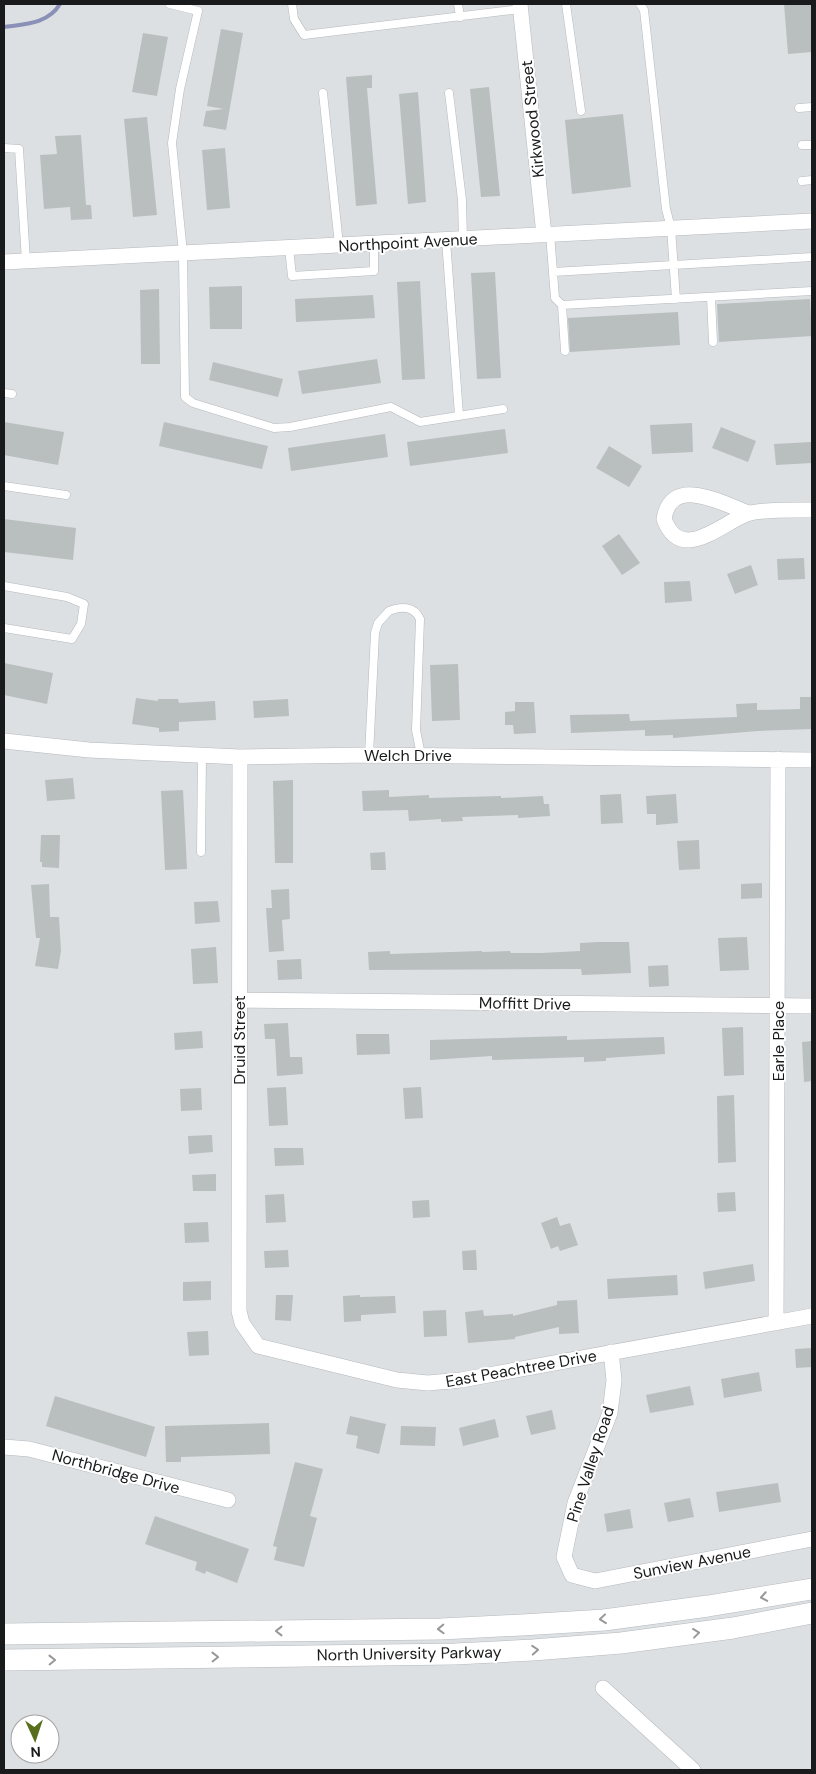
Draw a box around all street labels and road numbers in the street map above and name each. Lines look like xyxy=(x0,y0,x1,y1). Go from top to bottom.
street label: Kirkwood Street xyxy=(516,59,549,179)
street label: Northpoint Avenue xyxy=(338,228,478,257)
street label: Welch Drive xyxy=(364,745,452,766)
street label: Moffitt Drive xyxy=(479,992,571,1015)
street label: Druid Street xyxy=(229,995,250,1085)
street label: Earle Place xyxy=(768,1001,789,1081)
street label: East Peachtree Drive xyxy=(444,1345,598,1392)
street label: Pine Valley Road xyxy=(562,1404,619,1525)
street label: Northbridge Drive xyxy=(50,1444,182,1499)
street label: Sunview Avenue xyxy=(632,1541,753,1584)
street label: North University Parkway xyxy=(316,1641,502,1666)

